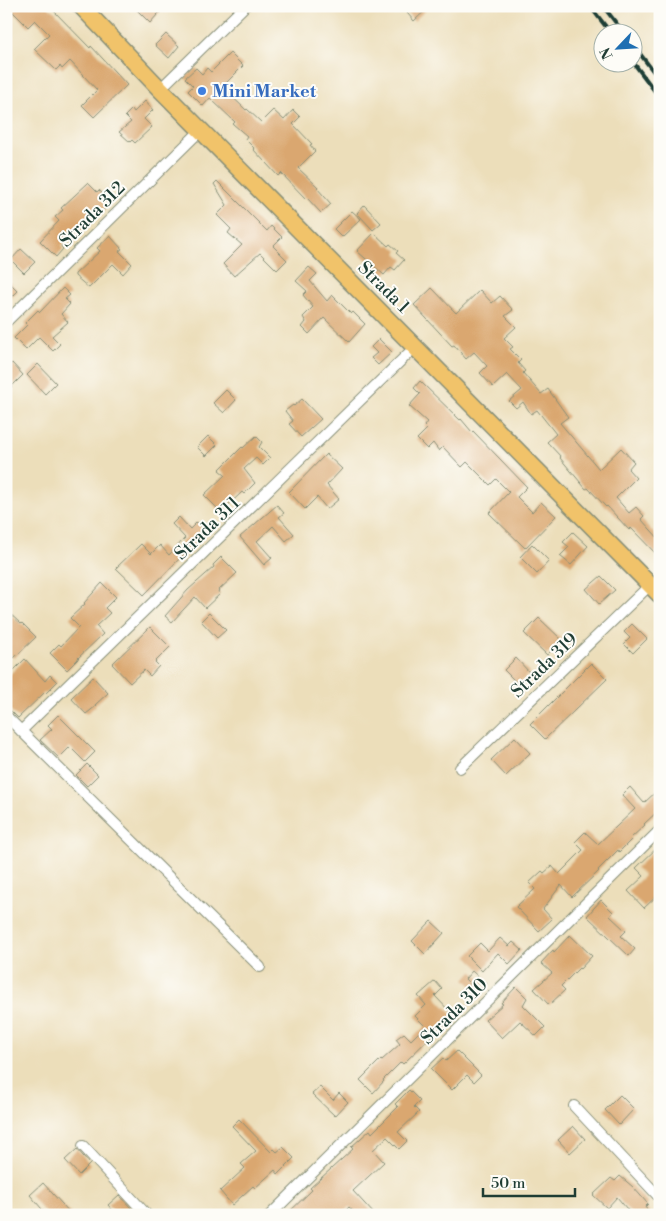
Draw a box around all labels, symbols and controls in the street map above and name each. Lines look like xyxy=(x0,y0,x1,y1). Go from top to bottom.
north arrow xyxy=(594,22,644,72)
text: N xyxy=(597,44,618,62)
place label: Mini Market xyxy=(212,80,317,103)
marker: Mini Market xyxy=(196,85,208,97)
street label: Strada 312 xyxy=(54,176,130,252)
street label: Strada 1 xyxy=(353,256,415,318)
street label: Strada 311 xyxy=(170,491,245,565)
street label: Strada 319 xyxy=(506,628,583,703)
street label: Strada 310 xyxy=(416,973,493,1050)
scale bar xyxy=(483,1166,576,1198)
text: 50 m xyxy=(491,1174,525,1193)

